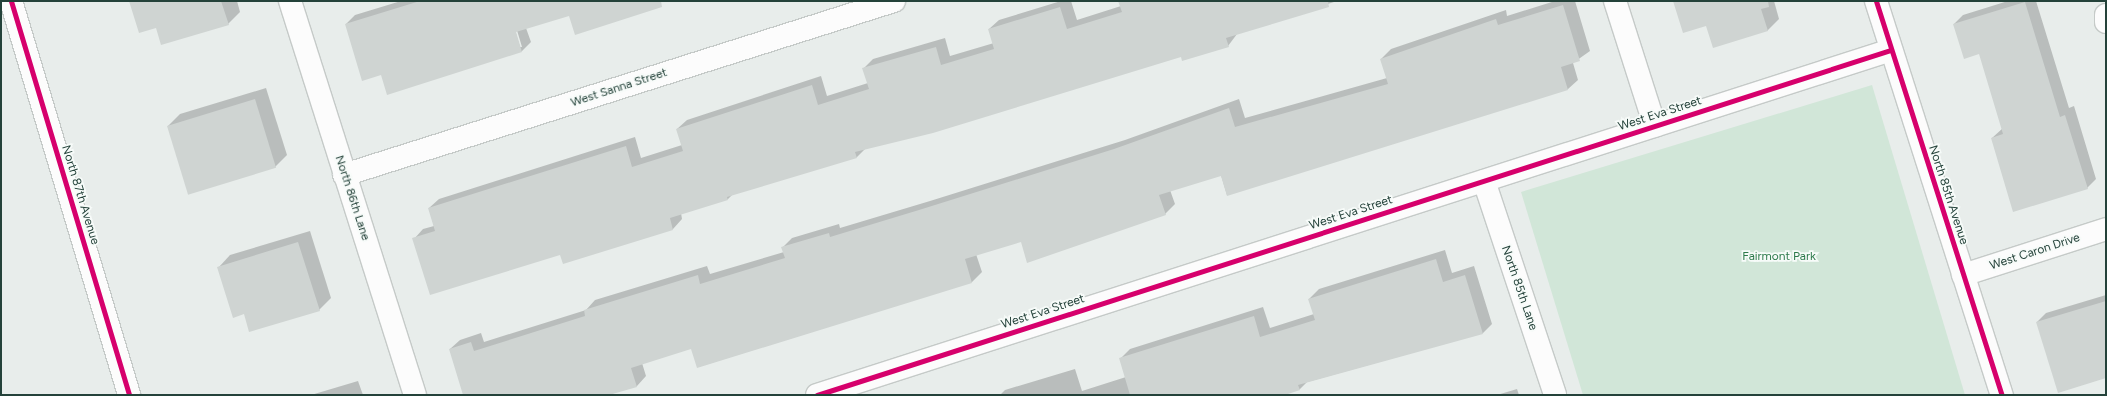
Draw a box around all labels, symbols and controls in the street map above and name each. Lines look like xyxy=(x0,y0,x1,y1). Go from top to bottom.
street label: West Sanna Street xyxy=(569,66,669,110)
street label: West Eva Street xyxy=(1617,94,1703,134)
street label: North 87th Avenue xyxy=(58,144,102,246)
street label: North 85th Avenue xyxy=(1925,144,1971,246)
street label: North 86th Lane xyxy=(331,154,373,242)
street label: West Eva Street xyxy=(1308,193,1394,233)
street label: West Caron Drive xyxy=(1988,231,2082,273)
street label: North 85th Lane xyxy=(1498,244,1540,332)
park label: Fairmont Park xyxy=(1742,250,1816,264)
street label: West Eva Street xyxy=(1000,292,1086,332)

